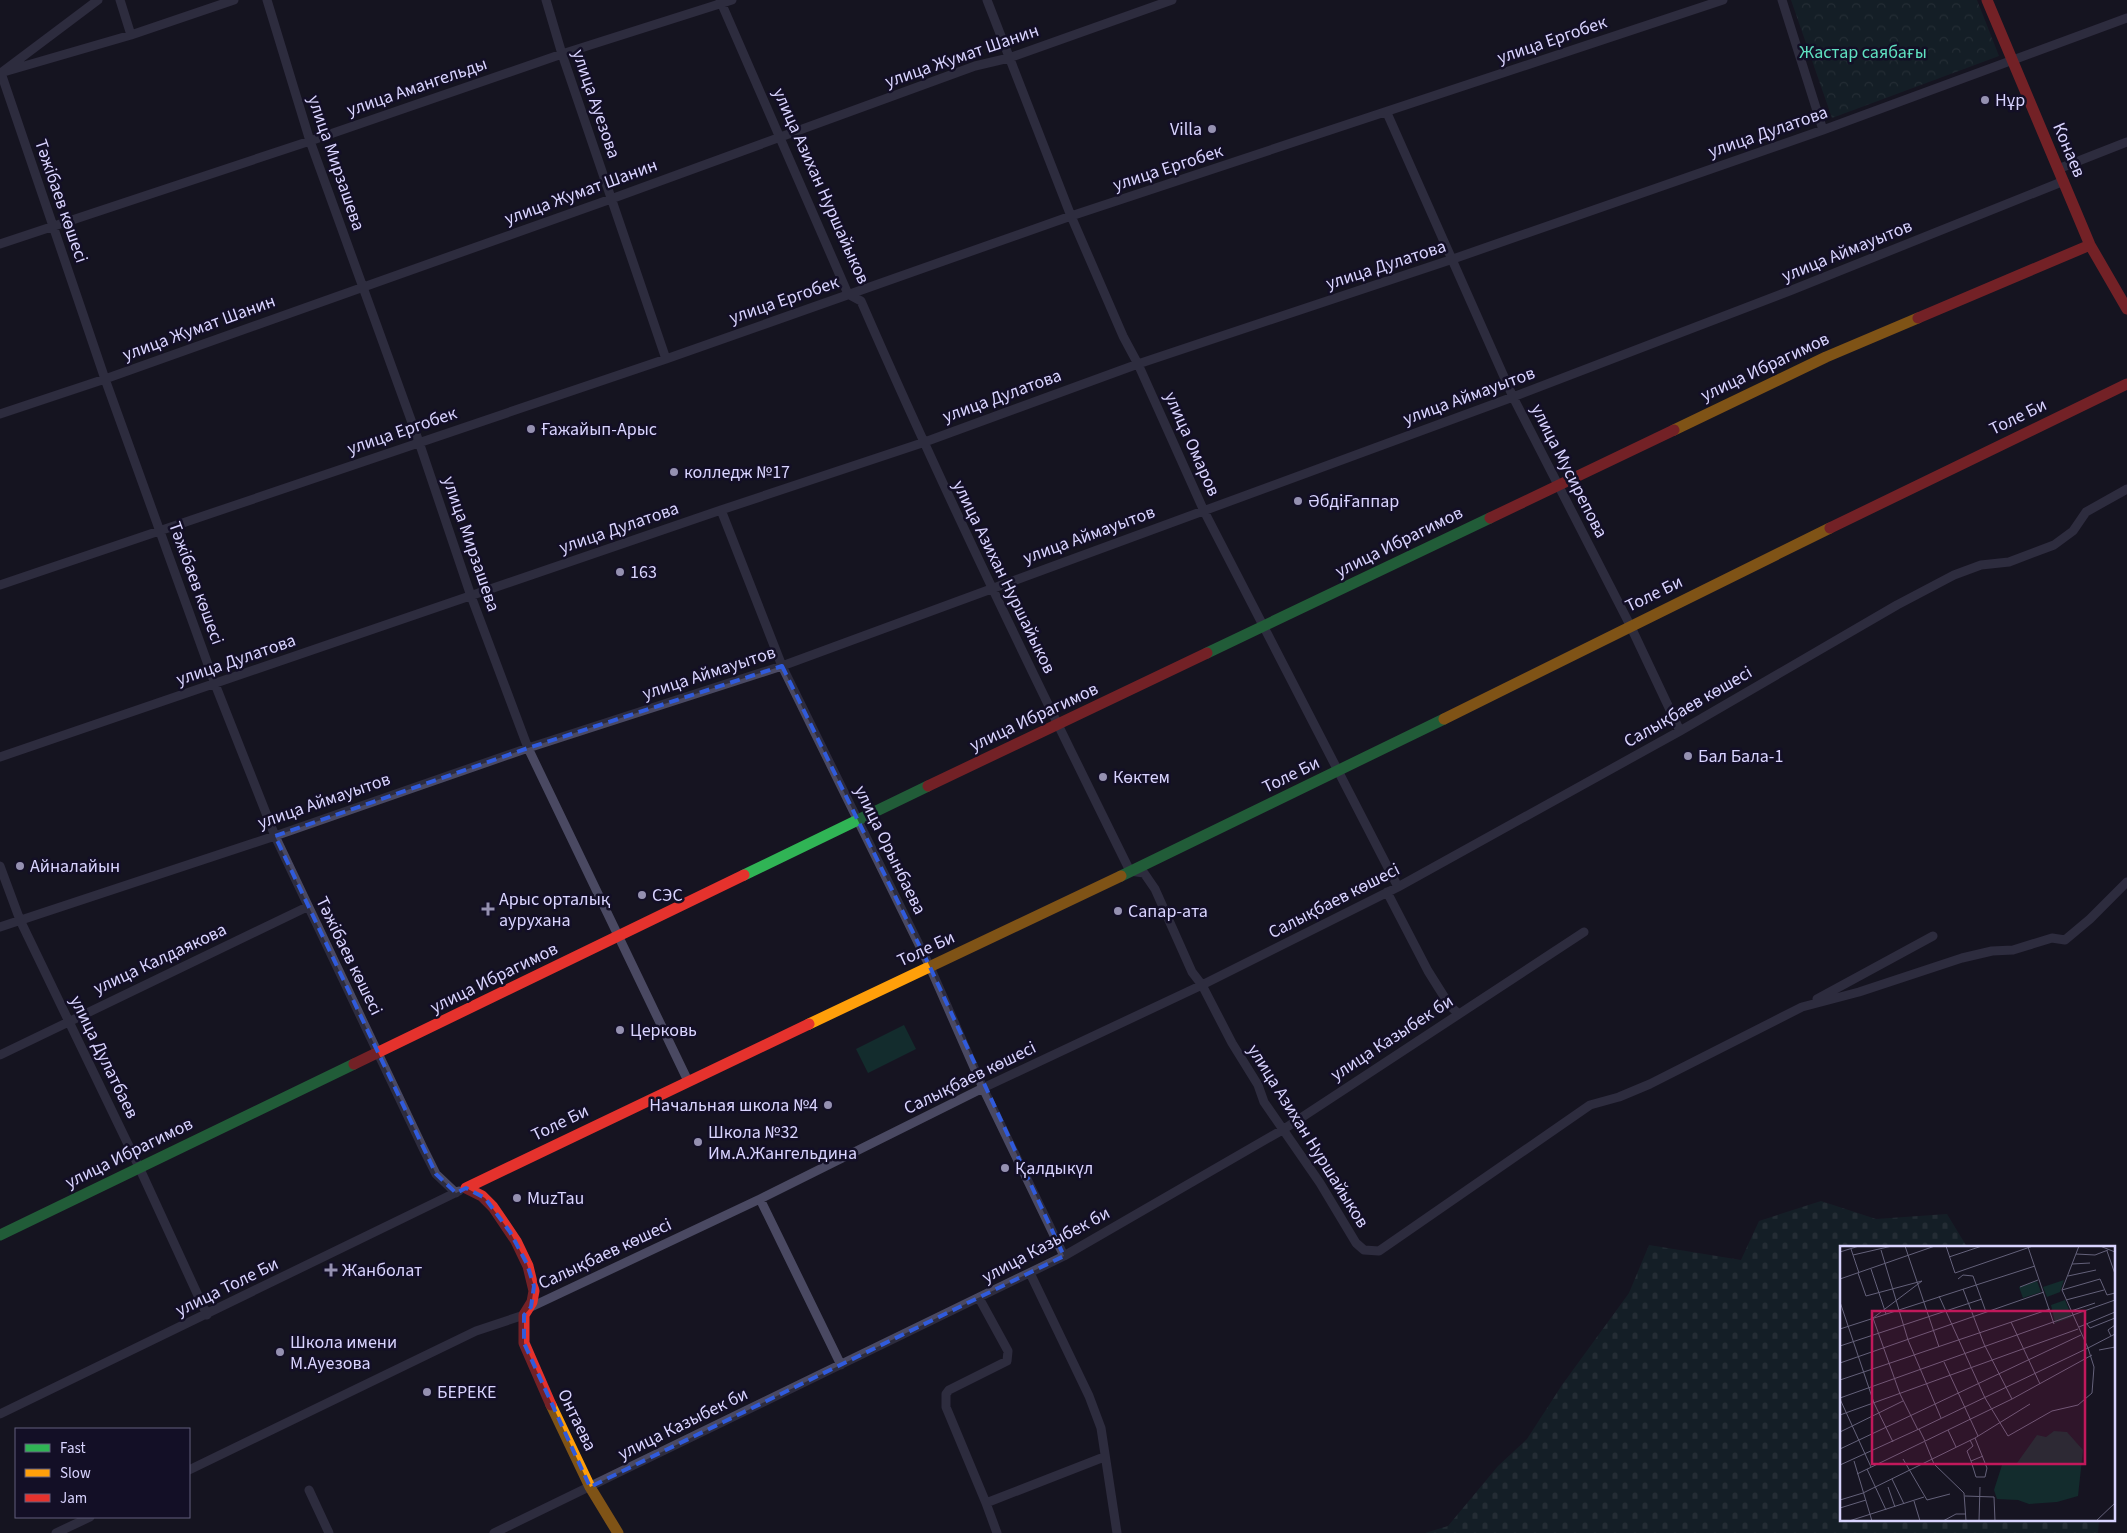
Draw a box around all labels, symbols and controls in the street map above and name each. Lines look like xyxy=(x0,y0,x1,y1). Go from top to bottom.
street label: улица Ергобек xyxy=(1494,10,1610,70)
street label: улица Жумат Шанин xyxy=(882,18,1042,94)
park label: Жастар саябағы xyxy=(1799,40,1927,65)
street label: улица Ауезова xyxy=(566,46,626,162)
street label: улица Амангельды xyxy=(344,51,490,123)
street label: улица Азихан Нуршайыков xyxy=(766,84,876,288)
place label: Нұр xyxy=(1995,88,2025,113)
street label: улица Мирзашева xyxy=(301,92,371,234)
marker: Нұр xyxy=(1979,94,1991,106)
street label: улица Дулатова xyxy=(1705,100,1831,164)
place label: Villa xyxy=(1170,117,1202,142)
street label: Конаев xyxy=(2046,119,2092,181)
marker: Villa xyxy=(1206,123,1218,135)
street label: Тәжібаев көшесі xyxy=(28,136,94,266)
street label: улица Ергобек xyxy=(1110,138,1226,198)
street label: улица Жумат Шанин xyxy=(501,153,661,231)
street label: улица Аймауытов xyxy=(1778,213,1916,289)
street label: улица Дулатова xyxy=(1323,234,1449,296)
street label: улица Ергобек xyxy=(726,270,842,330)
street label: улица Жумат Шанин xyxy=(119,289,279,367)
street label: улица Ибрагимов xyxy=(1697,326,1833,408)
street label: улица Аймауытов xyxy=(1400,361,1538,431)
street label: улица Дулатова xyxy=(939,363,1065,429)
street label: улица Омаров xyxy=(1158,388,1226,500)
street label: Толе Би xyxy=(1985,392,2051,442)
street label: улица Мусирепова xyxy=(1524,400,1614,542)
street label: улица Ергобек xyxy=(344,401,460,461)
place label: Ғажайып-Арыс xyxy=(541,417,657,442)
marker: Ғажайып-Арыс xyxy=(525,423,537,435)
place label: колледж №17 xyxy=(684,460,790,485)
marker: колледж №17 xyxy=(668,466,680,478)
street label: улица Мирзашева xyxy=(436,473,506,615)
street label: улица Азихан Нуршайыков xyxy=(946,476,1062,678)
place label: ӘбдіҒаппар xyxy=(1308,489,1399,514)
marker: ӘбдіҒаппар xyxy=(1292,495,1304,507)
street label: улица Дулатова xyxy=(556,496,682,560)
street label: улица Аймауытов xyxy=(1020,500,1158,570)
street label: улица Ибрагимов xyxy=(1331,500,1467,584)
street label: Тәжібаев көшесі xyxy=(162,518,230,648)
place label: 163 xyxy=(630,560,657,585)
marker: 163 xyxy=(614,566,626,578)
street label: Толе Би xyxy=(1621,569,1687,619)
street label: улица Дулатова xyxy=(173,628,299,692)
street label: улица Аймауытов xyxy=(639,640,779,706)
street label: Салықбаев көшесі xyxy=(1619,660,1757,754)
street label: улица Ибрагимов xyxy=(966,676,1102,758)
place label: Бал Бала-1 xyxy=(1698,744,1783,769)
street label: Толе Би xyxy=(1258,750,1324,800)
marker: Бал Бала-1 xyxy=(1682,750,1694,762)
place label: Көктем xyxy=(1113,765,1170,790)
street label: улица Аймауытов xyxy=(254,767,394,835)
marker: Көктем xyxy=(1097,771,1109,783)
street label: улица Орынбаева xyxy=(848,781,932,919)
place label: Айналайын xyxy=(30,854,120,879)
street label: Салықбаев көшесі xyxy=(1264,857,1404,945)
marker: Айналайын xyxy=(14,860,26,872)
place label: СЭС xyxy=(652,883,683,908)
place label: Арыс орталық аурухана xyxy=(499,887,611,933)
marker: СЭС xyxy=(636,889,648,901)
street label: Тәжібаев көшесі xyxy=(309,892,389,1020)
place label: Сапар-ата xyxy=(1128,899,1208,924)
marker: Арыс орталық аурухана xyxy=(481,902,495,916)
marker: Сапар-ата xyxy=(1112,905,1124,917)
street label: улица Калдаякова xyxy=(89,917,231,1001)
street label: Толе Би xyxy=(893,925,959,973)
street label: улица Ибрагимов xyxy=(426,936,562,1020)
street label: улица Казыбек би xyxy=(1326,989,1458,1087)
street label: улица Дулатбаев xyxy=(63,991,145,1123)
place label: Церковь xyxy=(630,1018,697,1043)
marker: Церковь xyxy=(614,1024,626,1036)
street label: Салықбаев көшесі xyxy=(900,1035,1040,1121)
street label: улица Азихан Нуршайыков xyxy=(1241,1039,1375,1233)
place label: Начальная школа №4 xyxy=(649,1093,818,1118)
street label: Толе Би xyxy=(527,1098,593,1148)
marker: Начальная школа №4 xyxy=(822,1099,834,1111)
street label: улица Ибрагимов xyxy=(61,1111,197,1195)
place label: Школа №32 Им.А.Жангельдина xyxy=(708,1120,857,1166)
marker: Школа №32 Им.А.Жангельдина xyxy=(692,1136,704,1148)
place label: Қалдыкүл xyxy=(1015,1156,1093,1181)
marker: Қалдыкүл xyxy=(999,1162,1011,1174)
place label: MuzTau xyxy=(527,1186,584,1211)
marker: MuzTau xyxy=(511,1192,523,1204)
street label: улица Казыбек би xyxy=(978,1201,1114,1289)
street label: Салықбаев көшесі xyxy=(534,1212,676,1296)
inset map xyxy=(1840,1246,2114,1520)
street label: улица Толе Би xyxy=(171,1251,283,1323)
place label: Жанболат xyxy=(342,1258,422,1283)
marker: Жанболат xyxy=(324,1263,338,1277)
place label: Школа имени М.Ауезова xyxy=(290,1330,397,1376)
marker: Школа имени М.Ауезова xyxy=(274,1346,286,1358)
place label: БЕРЕКЕ xyxy=(437,1380,497,1405)
street label: улица Казыбек би xyxy=(614,1382,752,1466)
street label: Онтаева xyxy=(551,1385,603,1455)
marker: БЕРЕКЕ xyxy=(421,1386,433,1398)
legend xyxy=(15,1428,190,1518)
text: Fast xyxy=(60,1438,86,1459)
text: Slow xyxy=(60,1463,91,1484)
text: Jam xyxy=(60,1488,87,1509)

